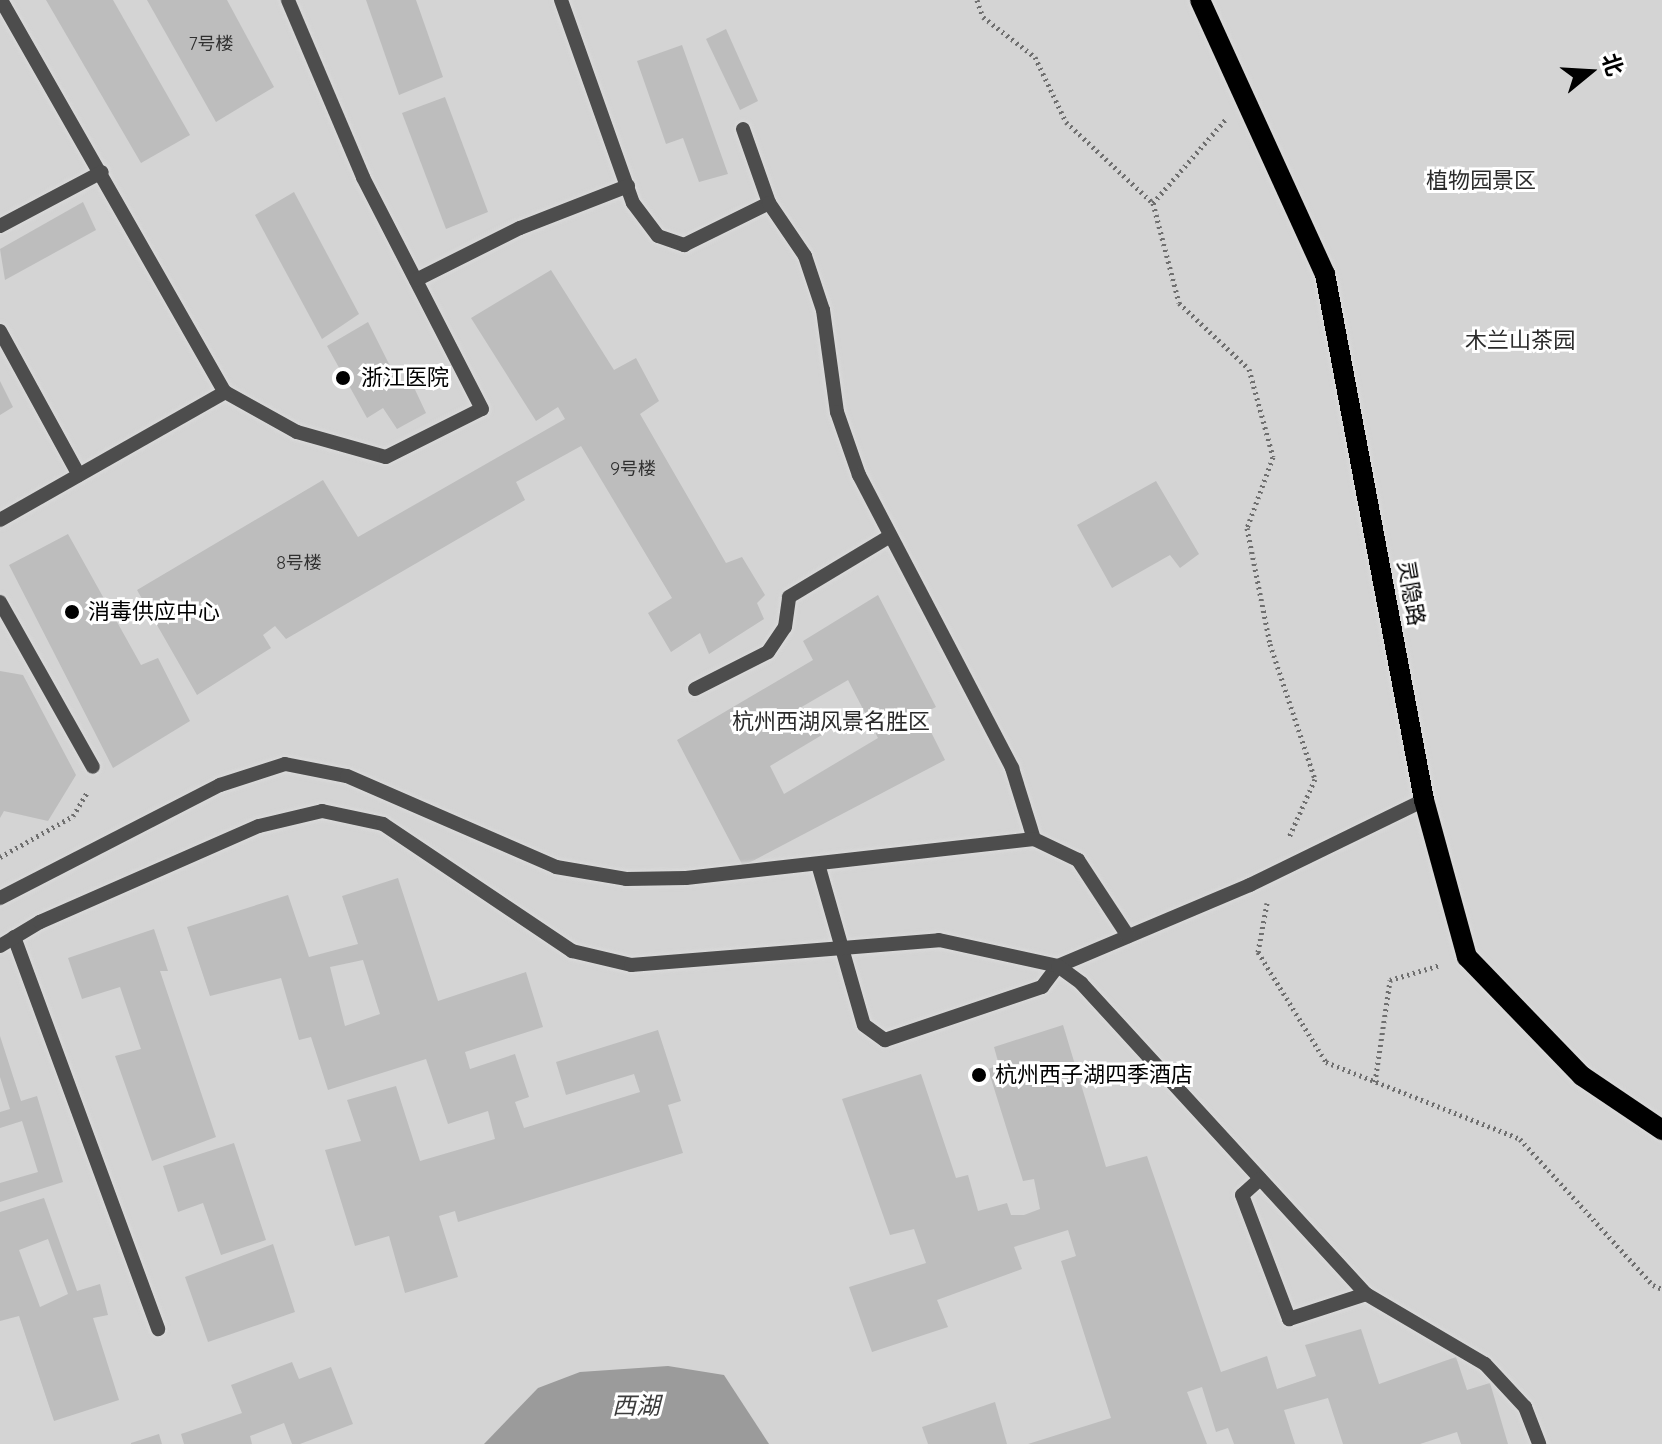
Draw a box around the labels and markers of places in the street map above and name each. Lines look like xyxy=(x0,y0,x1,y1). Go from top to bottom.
place label: 浙江医院 xyxy=(361,365,449,391)
marker: 浙江医院 xyxy=(332,367,354,389)
place label: 消毒供应中心 xyxy=(88,599,220,625)
marker: 消毒供应中心 xyxy=(63,603,81,621)
place label: 杭州西子湖四季酒店 xyxy=(995,1062,1193,1088)
marker: 杭州西子湖四季酒店 xyxy=(970,1066,988,1084)

